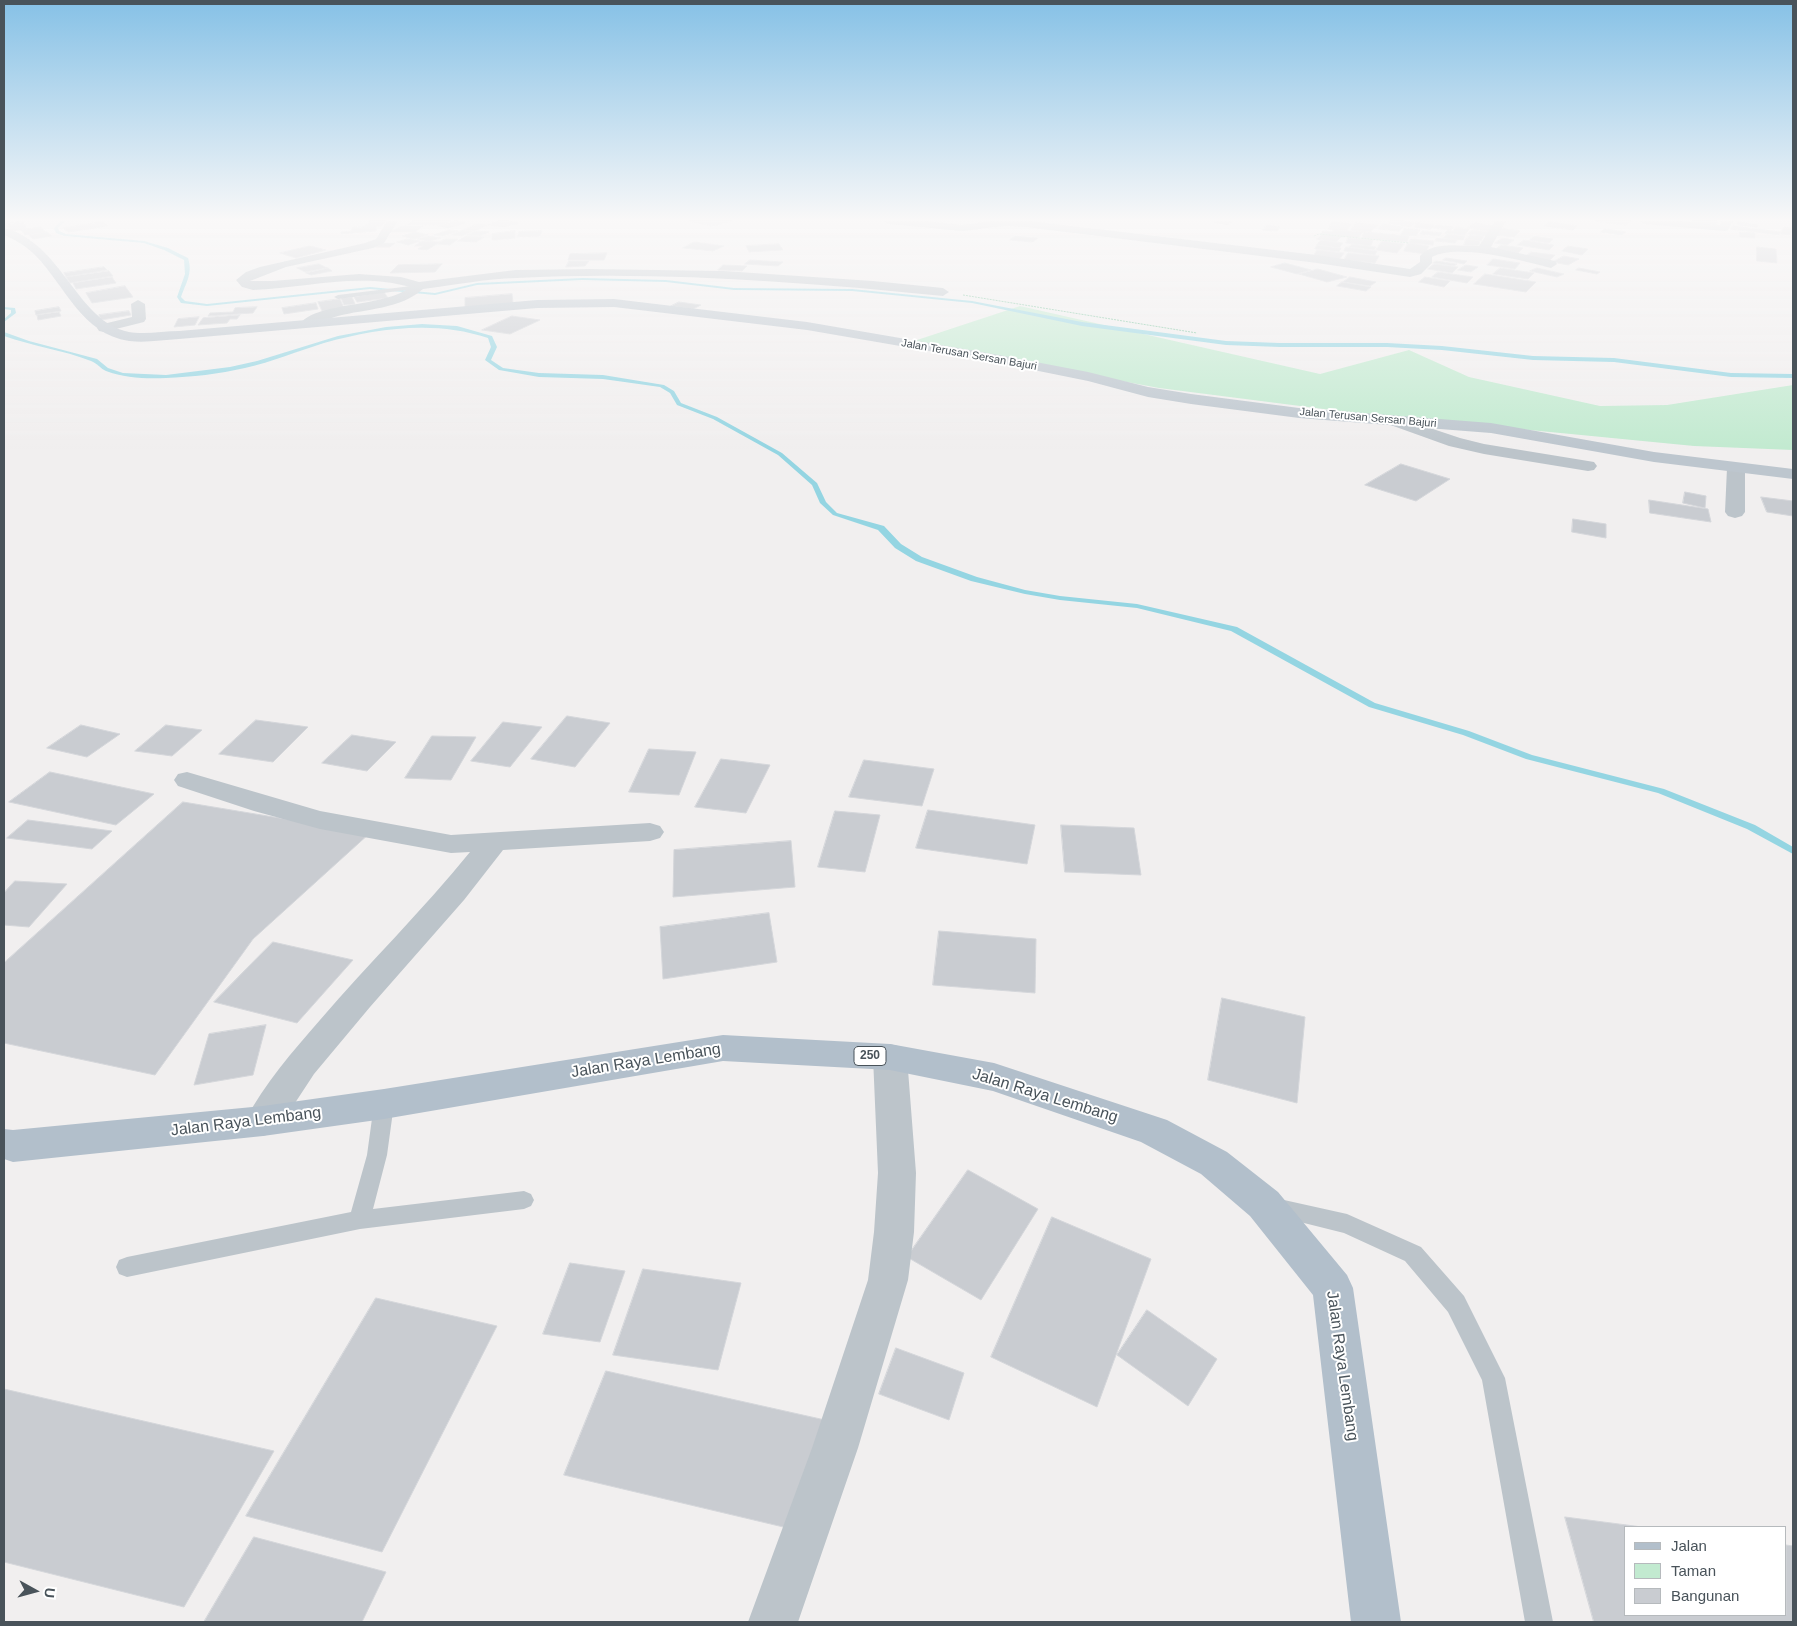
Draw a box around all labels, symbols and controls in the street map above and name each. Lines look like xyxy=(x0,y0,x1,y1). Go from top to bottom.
street label: Jalan Terusan Sersan Bajuri xyxy=(900,337,1038,373)
street label: Jalan Terusan Sersan Bajuri xyxy=(1299,405,1437,431)
street label: Jalan Raya Lembang xyxy=(570,1040,722,1082)
road number: 250 xyxy=(854,1046,886,1066)
street label: Jalan Raya Lembang xyxy=(970,1065,1120,1127)
street label: Jalan Raya Lembang xyxy=(170,1103,322,1141)
street label: Jalan Raya Lembang xyxy=(1322,1290,1362,1442)
legend xyxy=(1624,1526,1787,1616)
text: Jalan xyxy=(1671,1537,1707,1554)
text: Taman xyxy=(1671,1562,1716,1579)
north arrow xyxy=(10,1566,60,1616)
text: U xyxy=(41,1587,58,1599)
text: Bangunan xyxy=(1671,1587,1739,1604)

